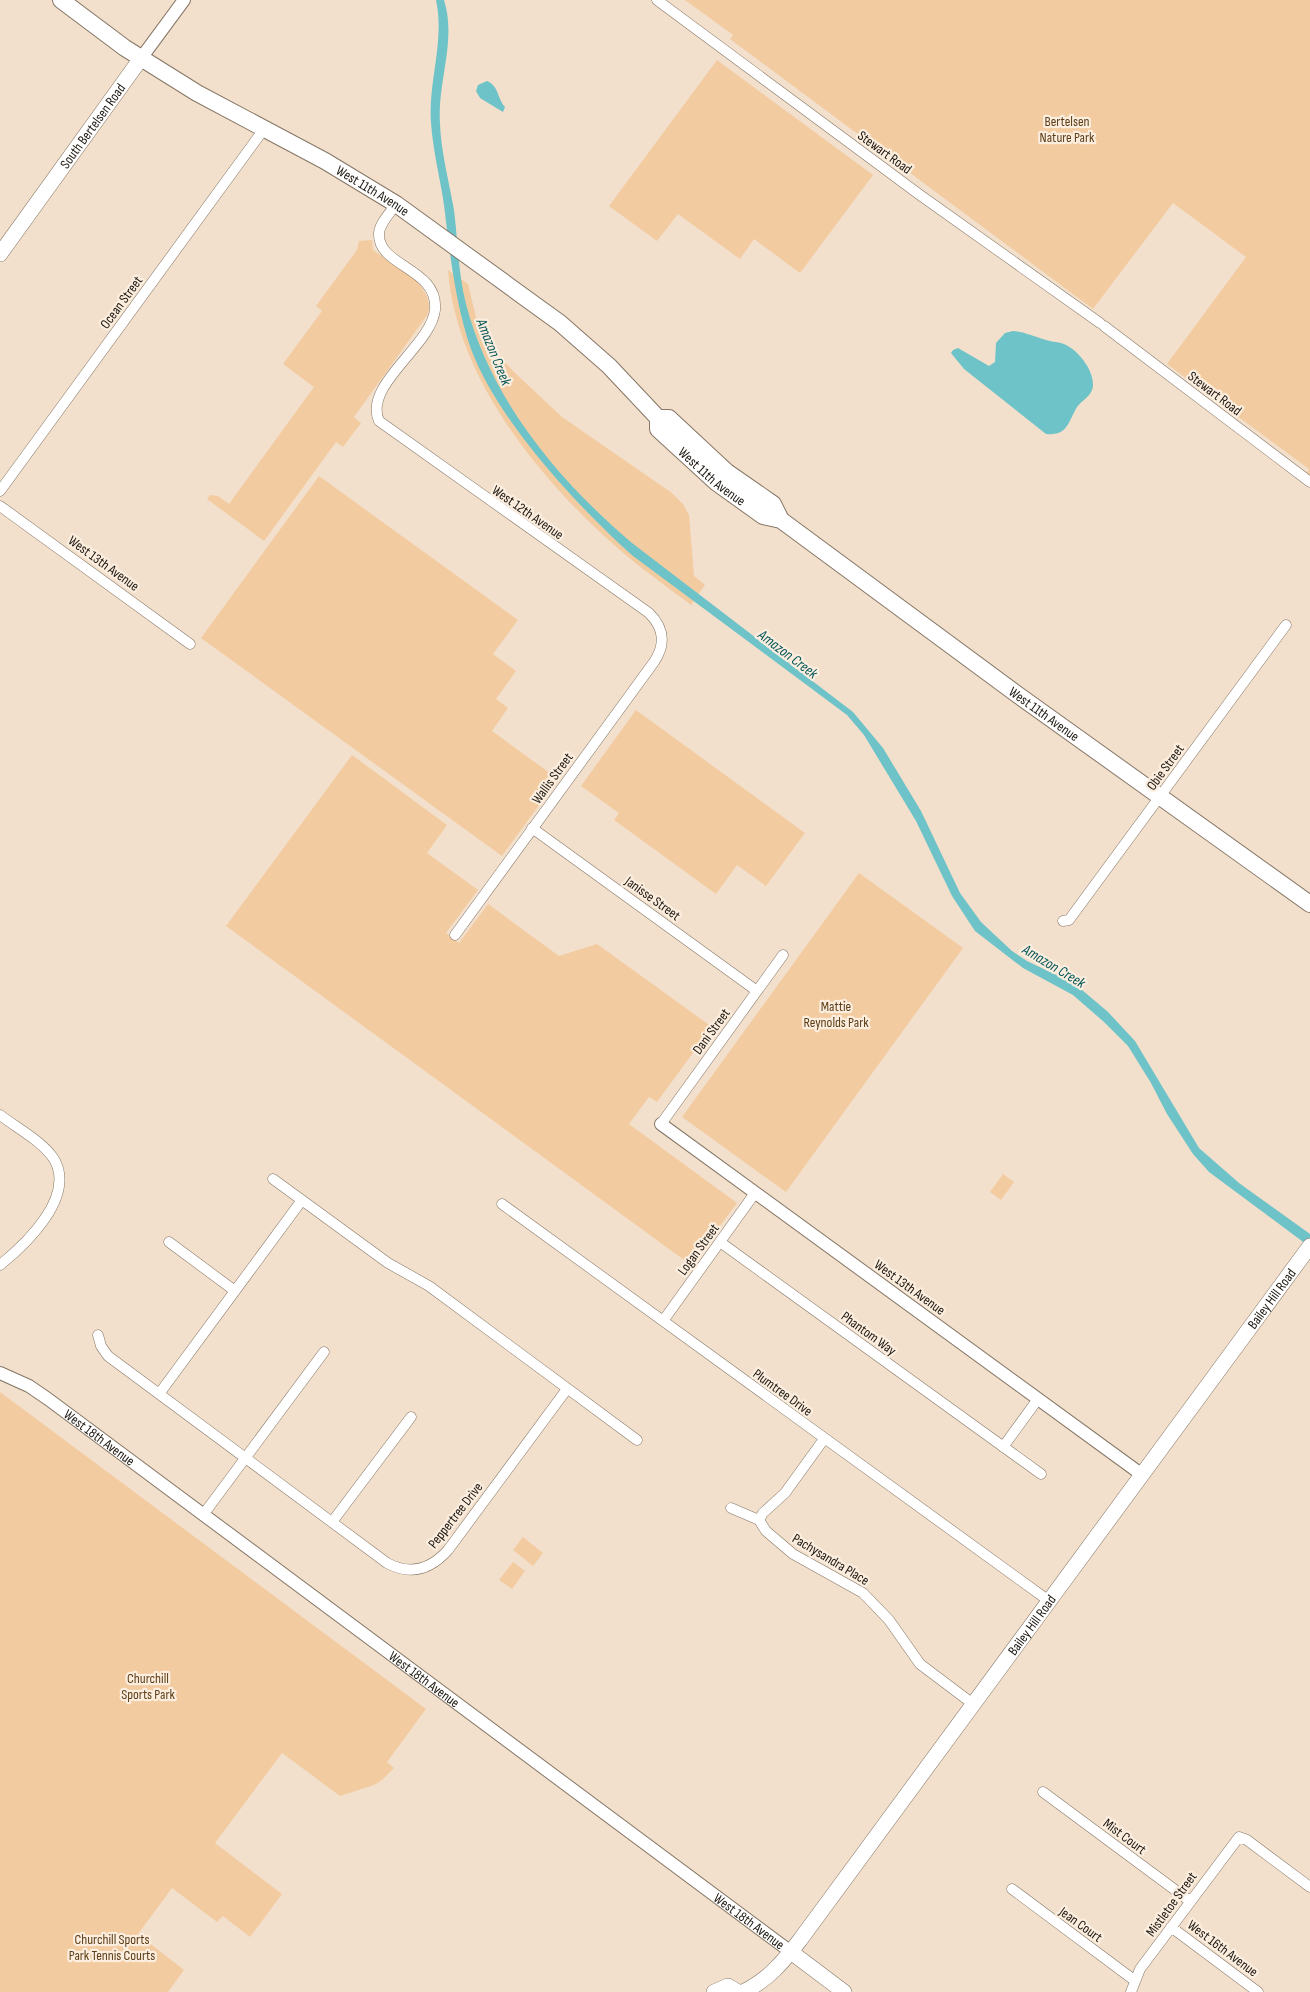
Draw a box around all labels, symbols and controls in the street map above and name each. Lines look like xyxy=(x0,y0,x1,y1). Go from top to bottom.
street label: South Bertelsen Road xyxy=(56,80,129,172)
park label: Bertelsen Nature Park xyxy=(1040,113,1095,146)
street label: Stewart Road xyxy=(854,127,915,178)
street label: West 11th Avenue xyxy=(333,162,412,220)
street label: Ocean Street xyxy=(97,273,146,332)
water label: Amazon Creek xyxy=(471,315,516,389)
street label: Stewart Road xyxy=(1185,368,1245,419)
street label: West 11th Avenue xyxy=(674,444,749,510)
street label: West 12th Avenue xyxy=(489,481,567,543)
street label: West 13th Avenue xyxy=(65,532,142,595)
water label: Amazon Creek xyxy=(753,625,822,683)
street label: West 11th Avenue xyxy=(1005,683,1082,745)
street label: Obie Street xyxy=(1143,741,1188,794)
street label: Wallis Street xyxy=(528,749,577,807)
street label: Janisse Street xyxy=(621,872,684,924)
water label: Amazon Creek xyxy=(1018,940,1089,993)
park label: Mattie Reynolds Park xyxy=(803,998,869,1031)
street label: Dani Street xyxy=(689,1005,734,1058)
street label: Logan Street xyxy=(674,1220,723,1278)
street label: West 13th Avenue xyxy=(871,1256,948,1319)
street label: Bailey Hill Road xyxy=(1244,1265,1300,1332)
street label: Phantom Way xyxy=(838,1308,900,1359)
street label: Plumtree Drive xyxy=(750,1365,816,1420)
street label: West 18th Avenue xyxy=(60,1406,138,1470)
street label: Peppertree Drive xyxy=(424,1479,486,1552)
street label: Pachysandra Place xyxy=(789,1530,872,1589)
street label: Bailey Hill Road xyxy=(1004,1592,1060,1659)
street label: West 18th Avenue xyxy=(385,1648,463,1711)
park label: Churchill Sports Park xyxy=(121,1670,175,1703)
street label: Mist Court xyxy=(1100,1815,1149,1858)
street label: Mistletoe Street xyxy=(1142,1869,1201,1940)
street label: West 18th Avenue xyxy=(710,1889,788,1953)
street label: Jean Court xyxy=(1055,1903,1105,1946)
street label: West 16th Avenue xyxy=(1184,1916,1261,1980)
park label: Churchill Sports Park Tennis Courts xyxy=(69,1931,155,1964)

